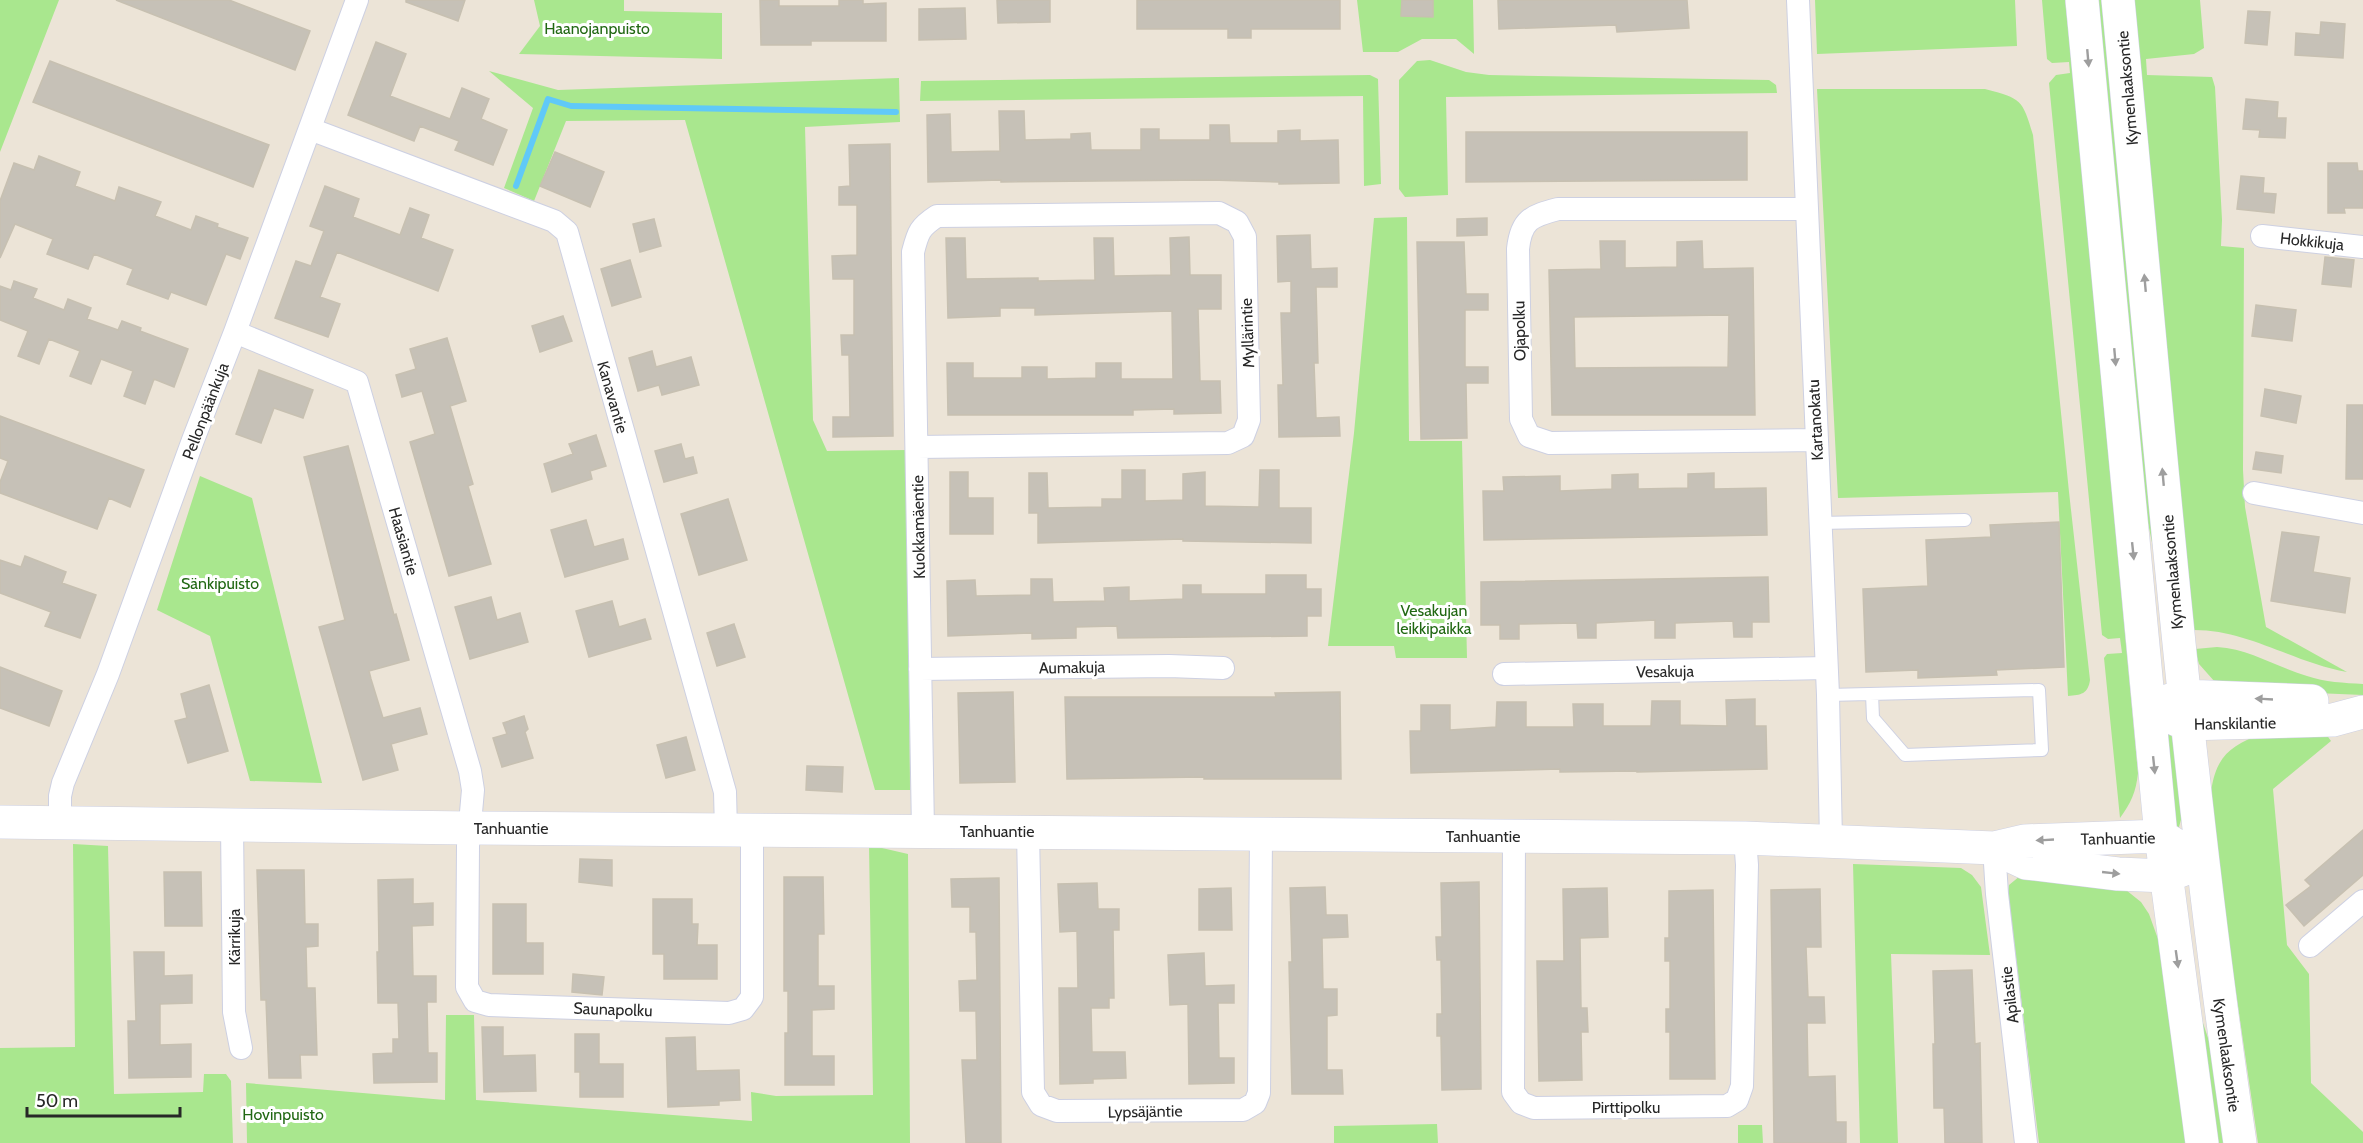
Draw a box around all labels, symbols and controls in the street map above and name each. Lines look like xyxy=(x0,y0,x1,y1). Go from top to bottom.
park label: Haanojanpuisto xyxy=(544,19,650,38)
street label: Kymenlaaksontie xyxy=(2113,30,2142,146)
one-way arrow xyxy=(2083,49,2093,68)
street label: Hokkikuja xyxy=(2279,229,2345,254)
one-way arrow xyxy=(2140,274,2150,293)
street label: Myllärintie xyxy=(1237,298,1258,368)
street label: Ojapolku xyxy=(1509,301,1530,361)
one-way arrow xyxy=(2110,348,2120,367)
street label: Kanavantie xyxy=(593,359,632,435)
street label: Pellonpäänkuja xyxy=(178,360,233,462)
street label: Kartanokatu xyxy=(1804,379,1827,461)
one-way arrow xyxy=(2158,468,2168,487)
street label: Kuokkamäentie xyxy=(908,475,929,579)
street label: Haasiantie xyxy=(385,505,422,577)
street label: Kymenlaaksontie xyxy=(2158,514,2187,630)
one-way arrow xyxy=(2128,542,2138,561)
park label: Sänkipuisto xyxy=(181,574,259,593)
park label: Vesakujan leikkipaikka xyxy=(1397,601,1472,638)
street label: Aumakuja xyxy=(1039,657,1106,678)
street label: Vesakuja xyxy=(1636,661,1694,682)
one-way arrow xyxy=(2254,694,2273,703)
street label: Hanskilantie xyxy=(2194,713,2276,734)
one-way arrow xyxy=(2149,756,2159,775)
street label: Tanhuantie xyxy=(474,819,548,838)
street label: Tanhuantie xyxy=(960,822,1034,841)
street label: Tanhuantie xyxy=(1446,827,1520,846)
street label: Tanhuantie xyxy=(2080,828,2156,849)
one-way arrow xyxy=(2036,836,2055,845)
one-way arrow xyxy=(2102,868,2121,878)
street label: Kärrikuja xyxy=(225,908,244,965)
one-way arrow xyxy=(2172,950,2182,969)
street label: Apilastie xyxy=(1997,965,2022,1024)
street label: Kymenlaaksontie xyxy=(2209,997,2244,1113)
street label: Saunapolku xyxy=(573,999,653,1020)
scale bar xyxy=(27,1080,180,1118)
text: 50 m xyxy=(36,1090,78,1112)
street label: Pirttipolku xyxy=(1592,1098,1660,1117)
street label: Lypsäjäntie xyxy=(1107,1101,1183,1122)
park label: Hovinpuisto xyxy=(242,1105,324,1124)

